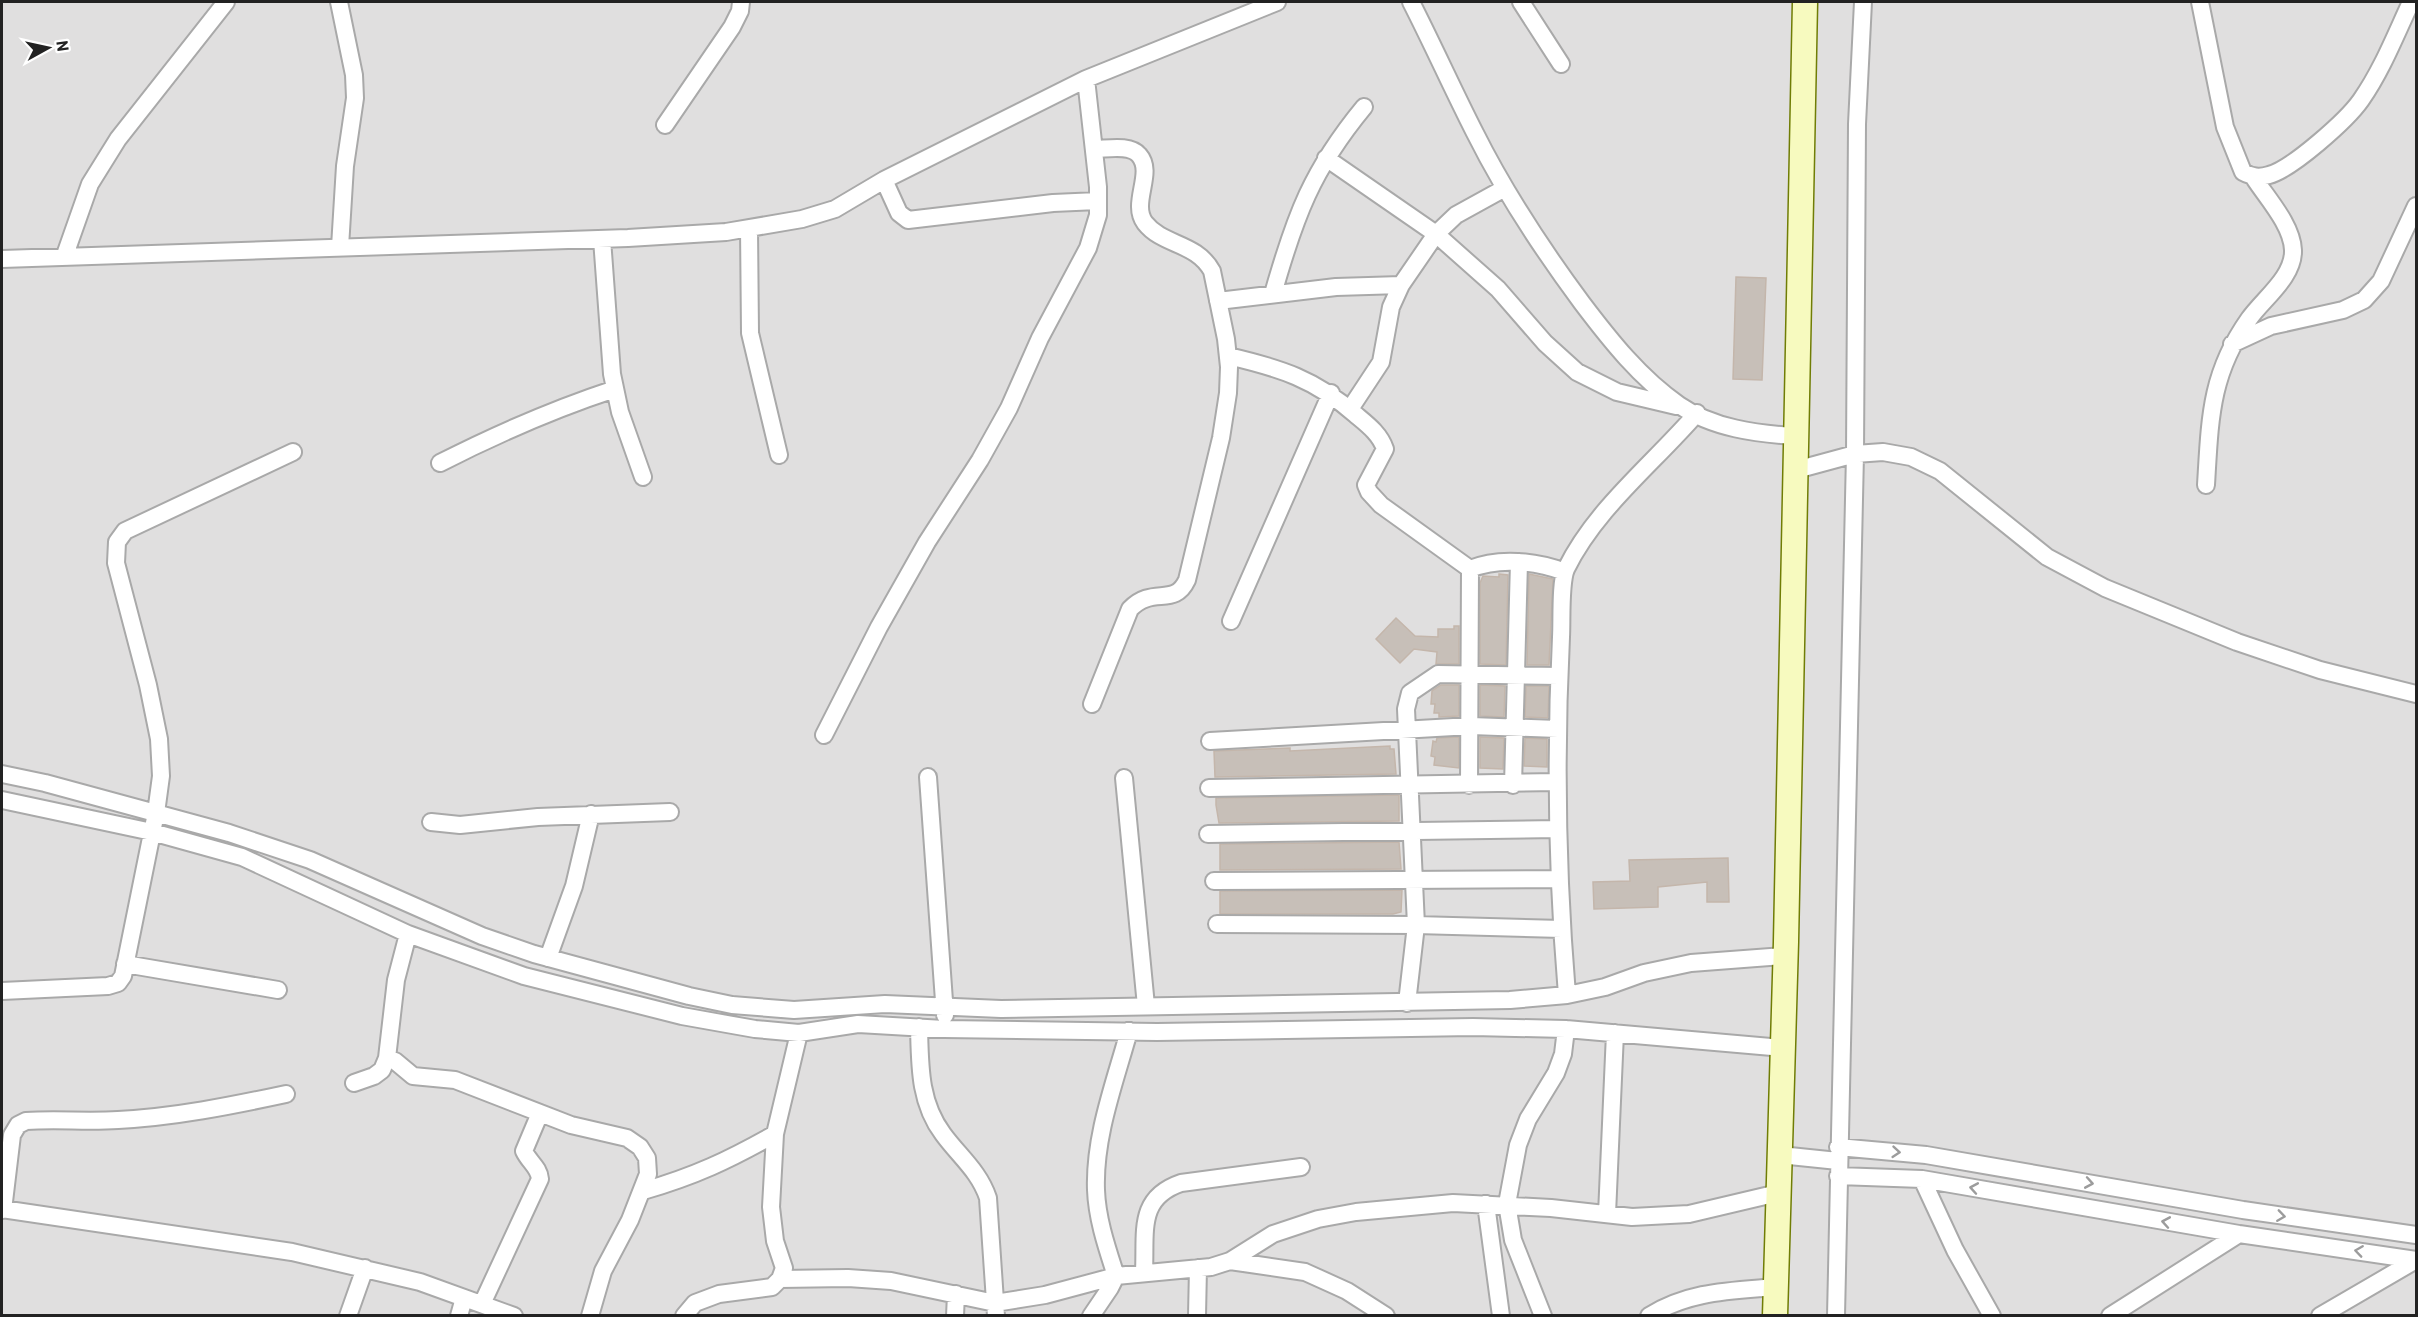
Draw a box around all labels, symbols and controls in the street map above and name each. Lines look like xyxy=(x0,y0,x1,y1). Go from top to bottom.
north arrow xyxy=(18,18,78,78)
text: N xyxy=(53,39,73,52)
one-way arrow xyxy=(1892,1145,1901,1158)
one-way arrow xyxy=(2084,1177,2093,1189)
one-way arrow xyxy=(1969,1182,1979,1195)
one-way arrow xyxy=(2276,1209,2285,1221)
one-way arrow xyxy=(2161,1216,2171,1228)
one-way arrow xyxy=(2354,1246,2363,1258)

